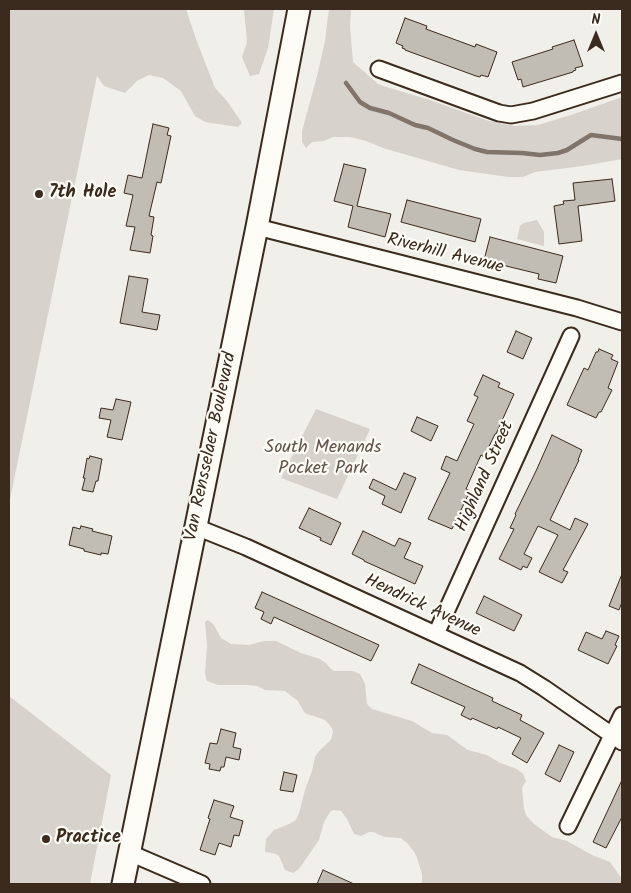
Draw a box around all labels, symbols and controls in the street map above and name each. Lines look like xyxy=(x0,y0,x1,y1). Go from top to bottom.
text: N xyxy=(592,9,600,31)
north arrow xyxy=(571,10,621,60)
place label: 7th Hole xyxy=(49,183,116,205)
marker: 7th Hole xyxy=(33,188,45,200)
street label: Riverhill Avenue xyxy=(384,230,506,280)
street label: Van Rensselaer Boulevard xyxy=(181,351,243,543)
street label: Highland Street xyxy=(452,418,520,536)
park label: South Menands Pocket Park xyxy=(265,438,381,480)
street label: Hendrick Avenue xyxy=(361,571,483,643)
place label: Practice xyxy=(56,828,121,850)
marker: Practice xyxy=(40,833,52,845)

